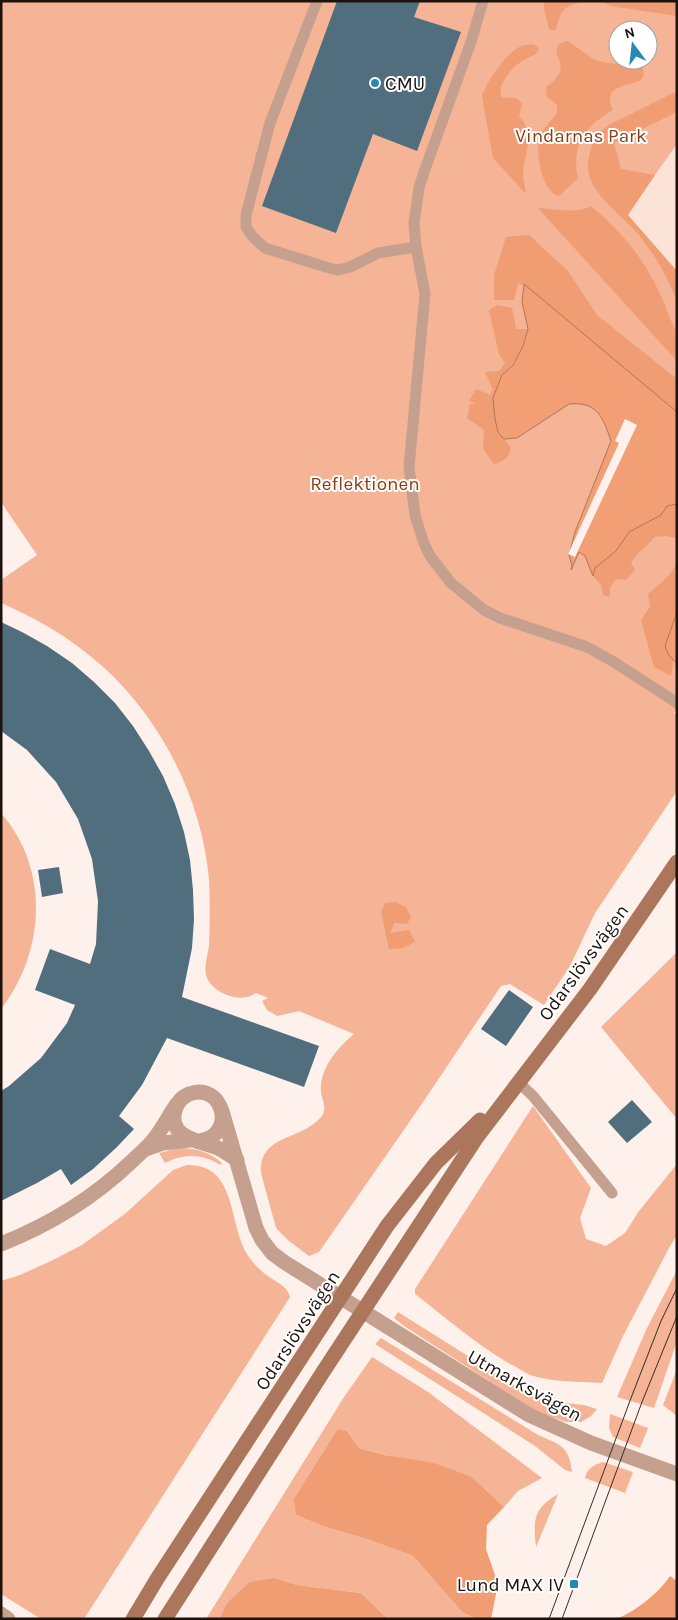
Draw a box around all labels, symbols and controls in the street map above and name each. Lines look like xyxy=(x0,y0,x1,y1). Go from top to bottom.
north arrow xyxy=(608,20,658,70)
text: N xyxy=(623,23,637,42)
place label: CMU xyxy=(385,73,425,95)
marker: CMU xyxy=(369,77,381,89)
park label: Vindarnas Park xyxy=(515,125,647,147)
park label: Reflektionen xyxy=(310,473,420,495)
street label: Odarslövsvägen xyxy=(534,900,633,1025)
street label: Odarslövsvägen xyxy=(251,1267,345,1394)
street label: Utmarksvägen xyxy=(464,1345,586,1426)
place label: Lund MAX IV xyxy=(457,1574,564,1596)
marker: Lund MAX IV xyxy=(568,1578,580,1590)

